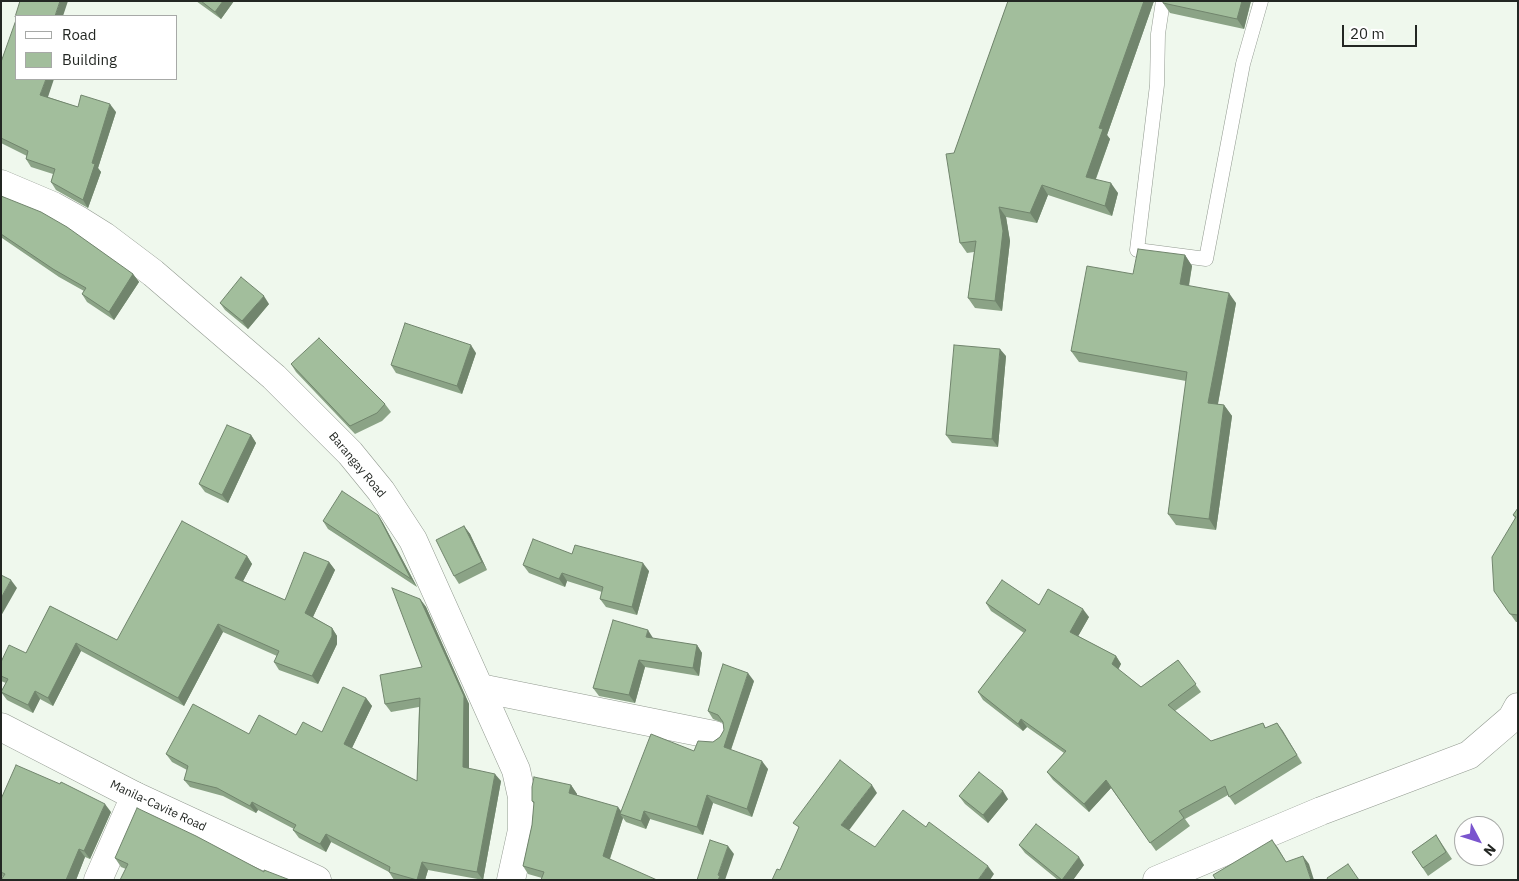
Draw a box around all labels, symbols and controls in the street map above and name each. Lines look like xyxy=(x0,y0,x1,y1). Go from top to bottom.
legend xyxy=(15,15,178,80)
scale bar xyxy=(1344,15,1419,47)
text: 20 m xyxy=(1350,24,1385,43)
text: Road xyxy=(62,25,97,44)
text: Building xyxy=(62,50,117,69)
street label: Barangay Road xyxy=(325,429,389,501)
street label: Manila-Cavite Road xyxy=(108,777,208,835)
north arrow xyxy=(1454,816,1504,866)
text: N xyxy=(1480,840,1500,860)

